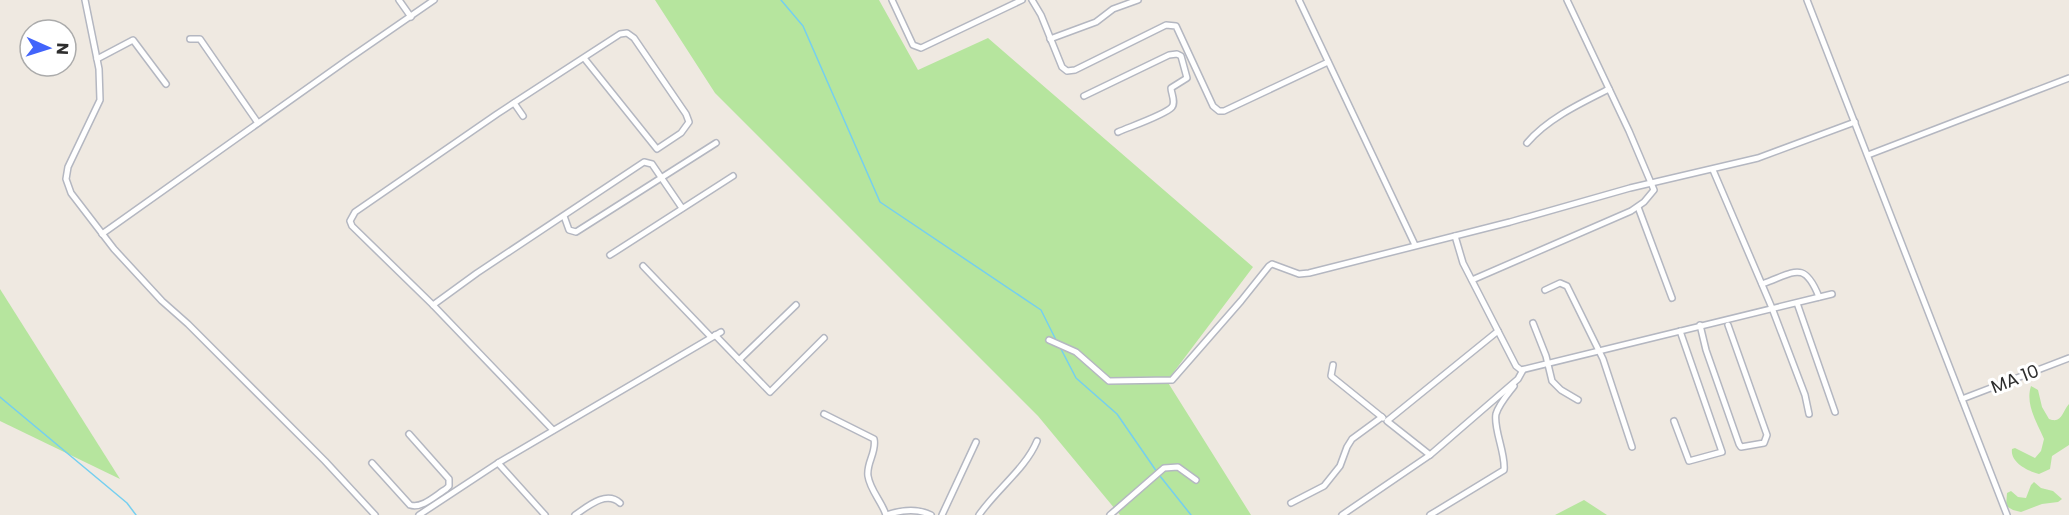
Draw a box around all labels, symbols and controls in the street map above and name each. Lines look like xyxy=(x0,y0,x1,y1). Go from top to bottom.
north arrow xyxy=(18,18,78,78)
text: N xyxy=(51,42,74,55)
street label: MA 10 xyxy=(1987,358,2042,399)

